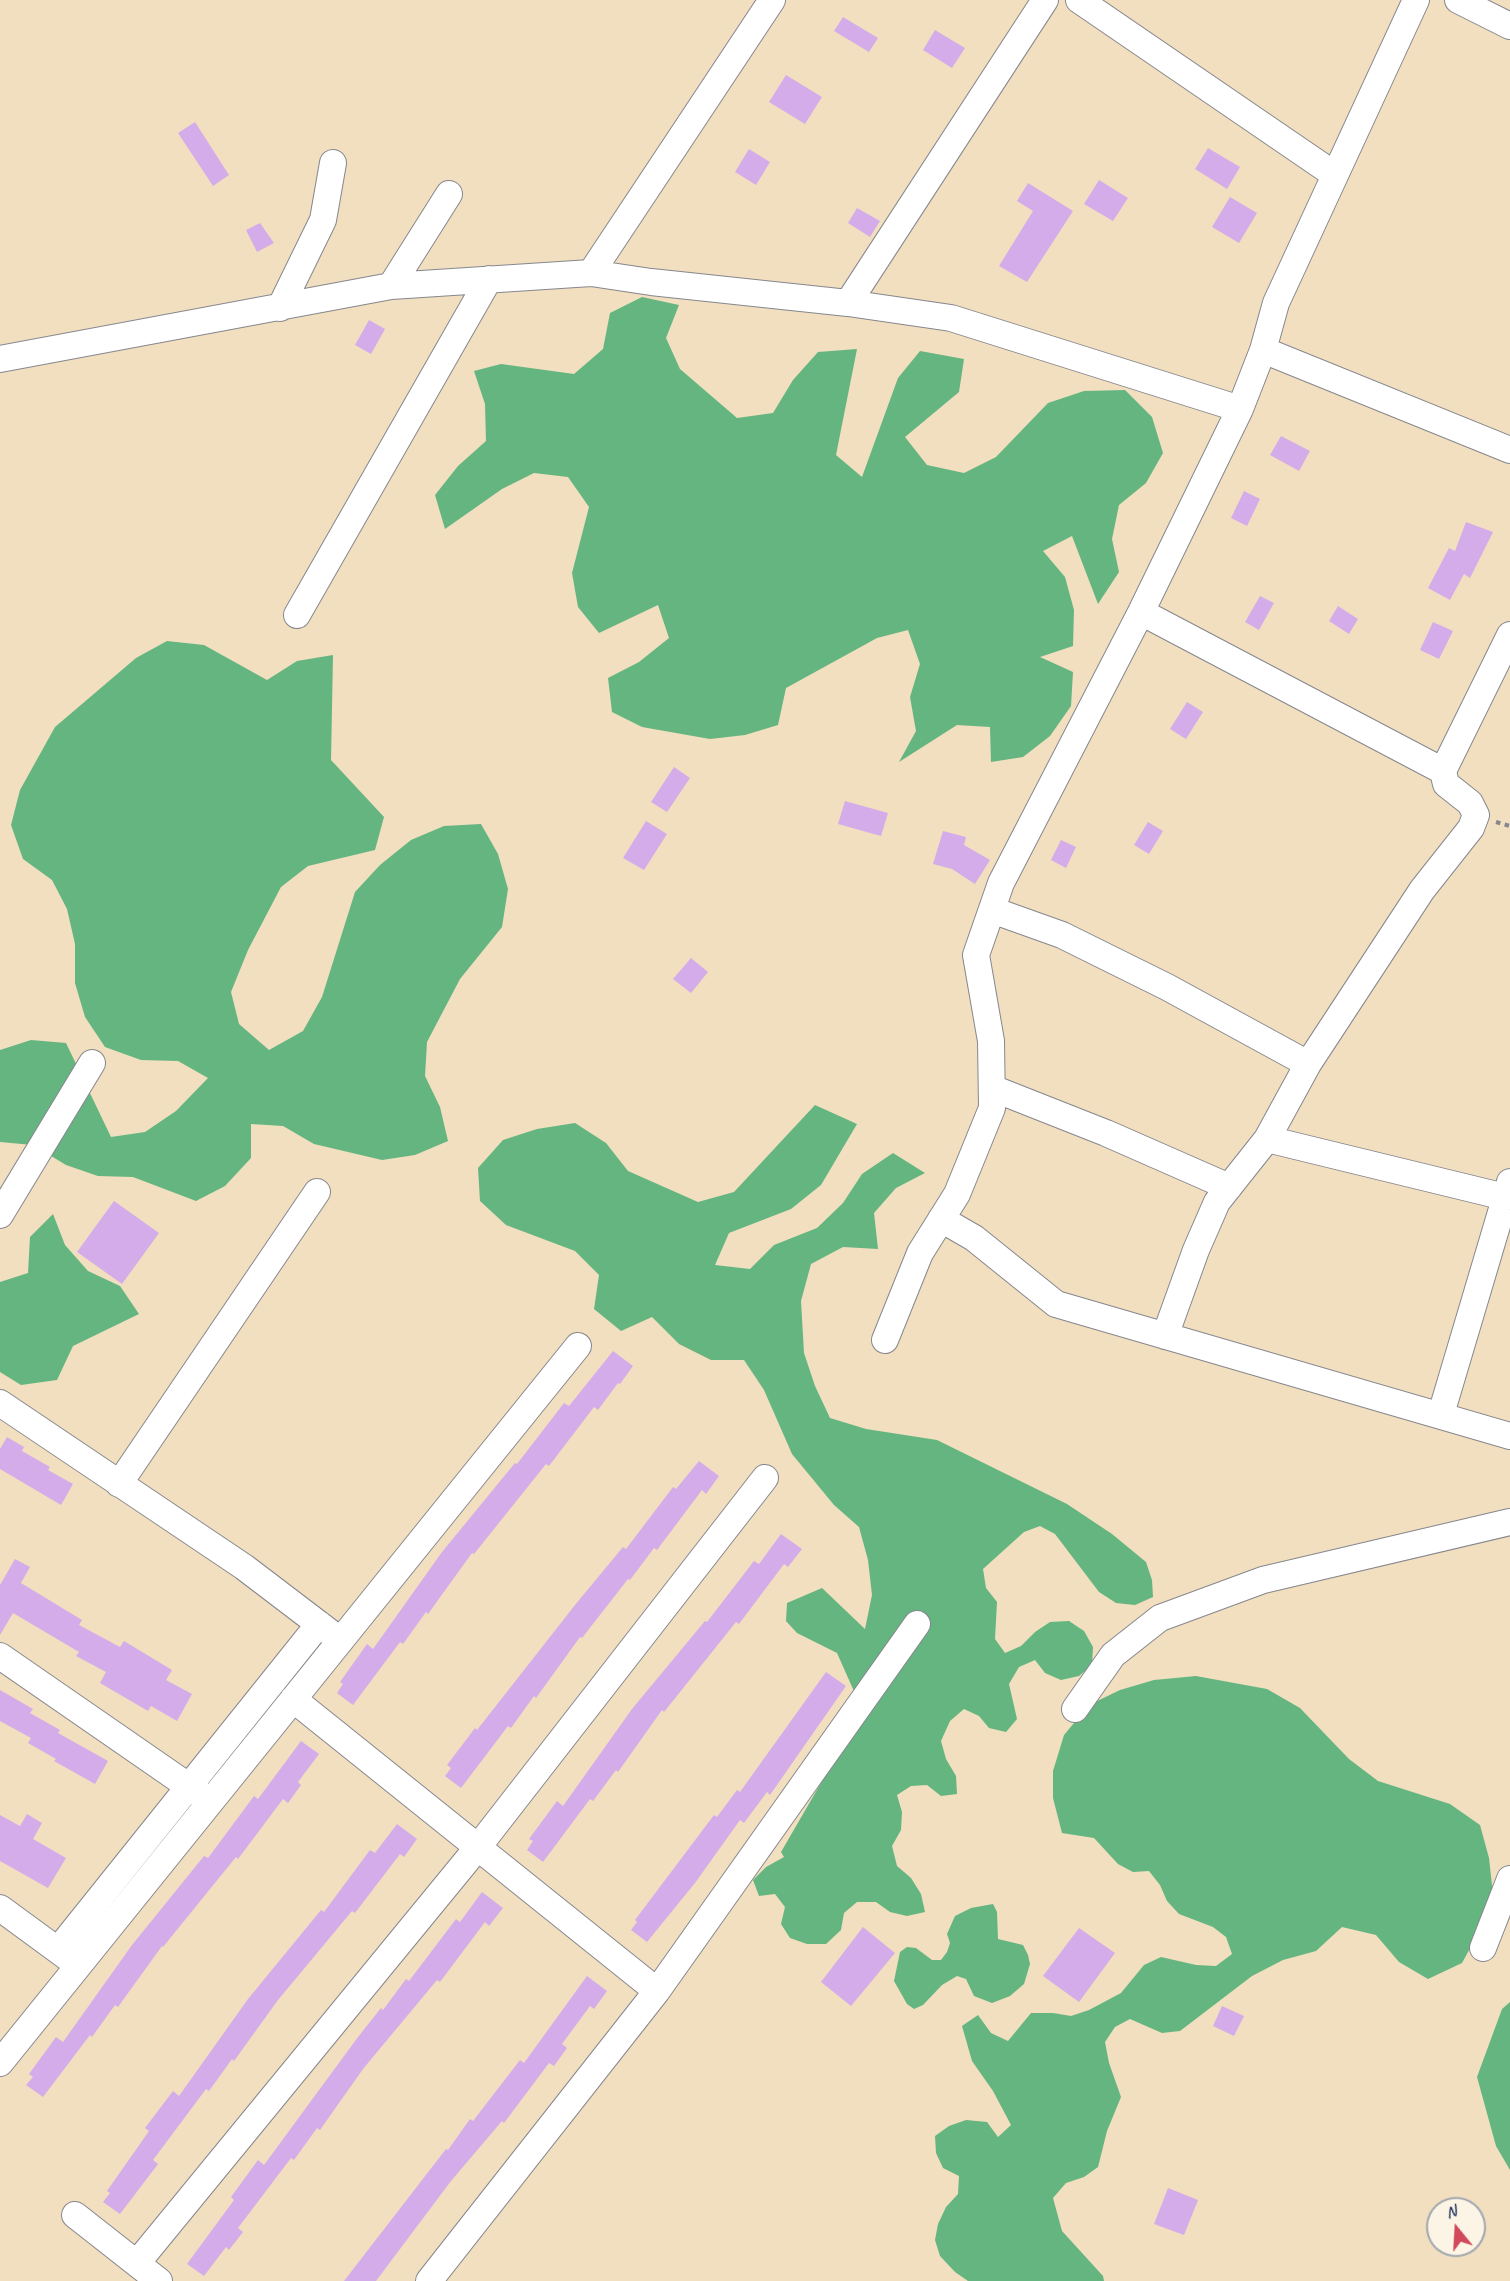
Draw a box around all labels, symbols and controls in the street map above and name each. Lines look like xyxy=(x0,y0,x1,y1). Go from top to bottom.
north arrow xyxy=(1426,2197,1486,2257)
text: N xyxy=(1443,2201,1459,2223)

